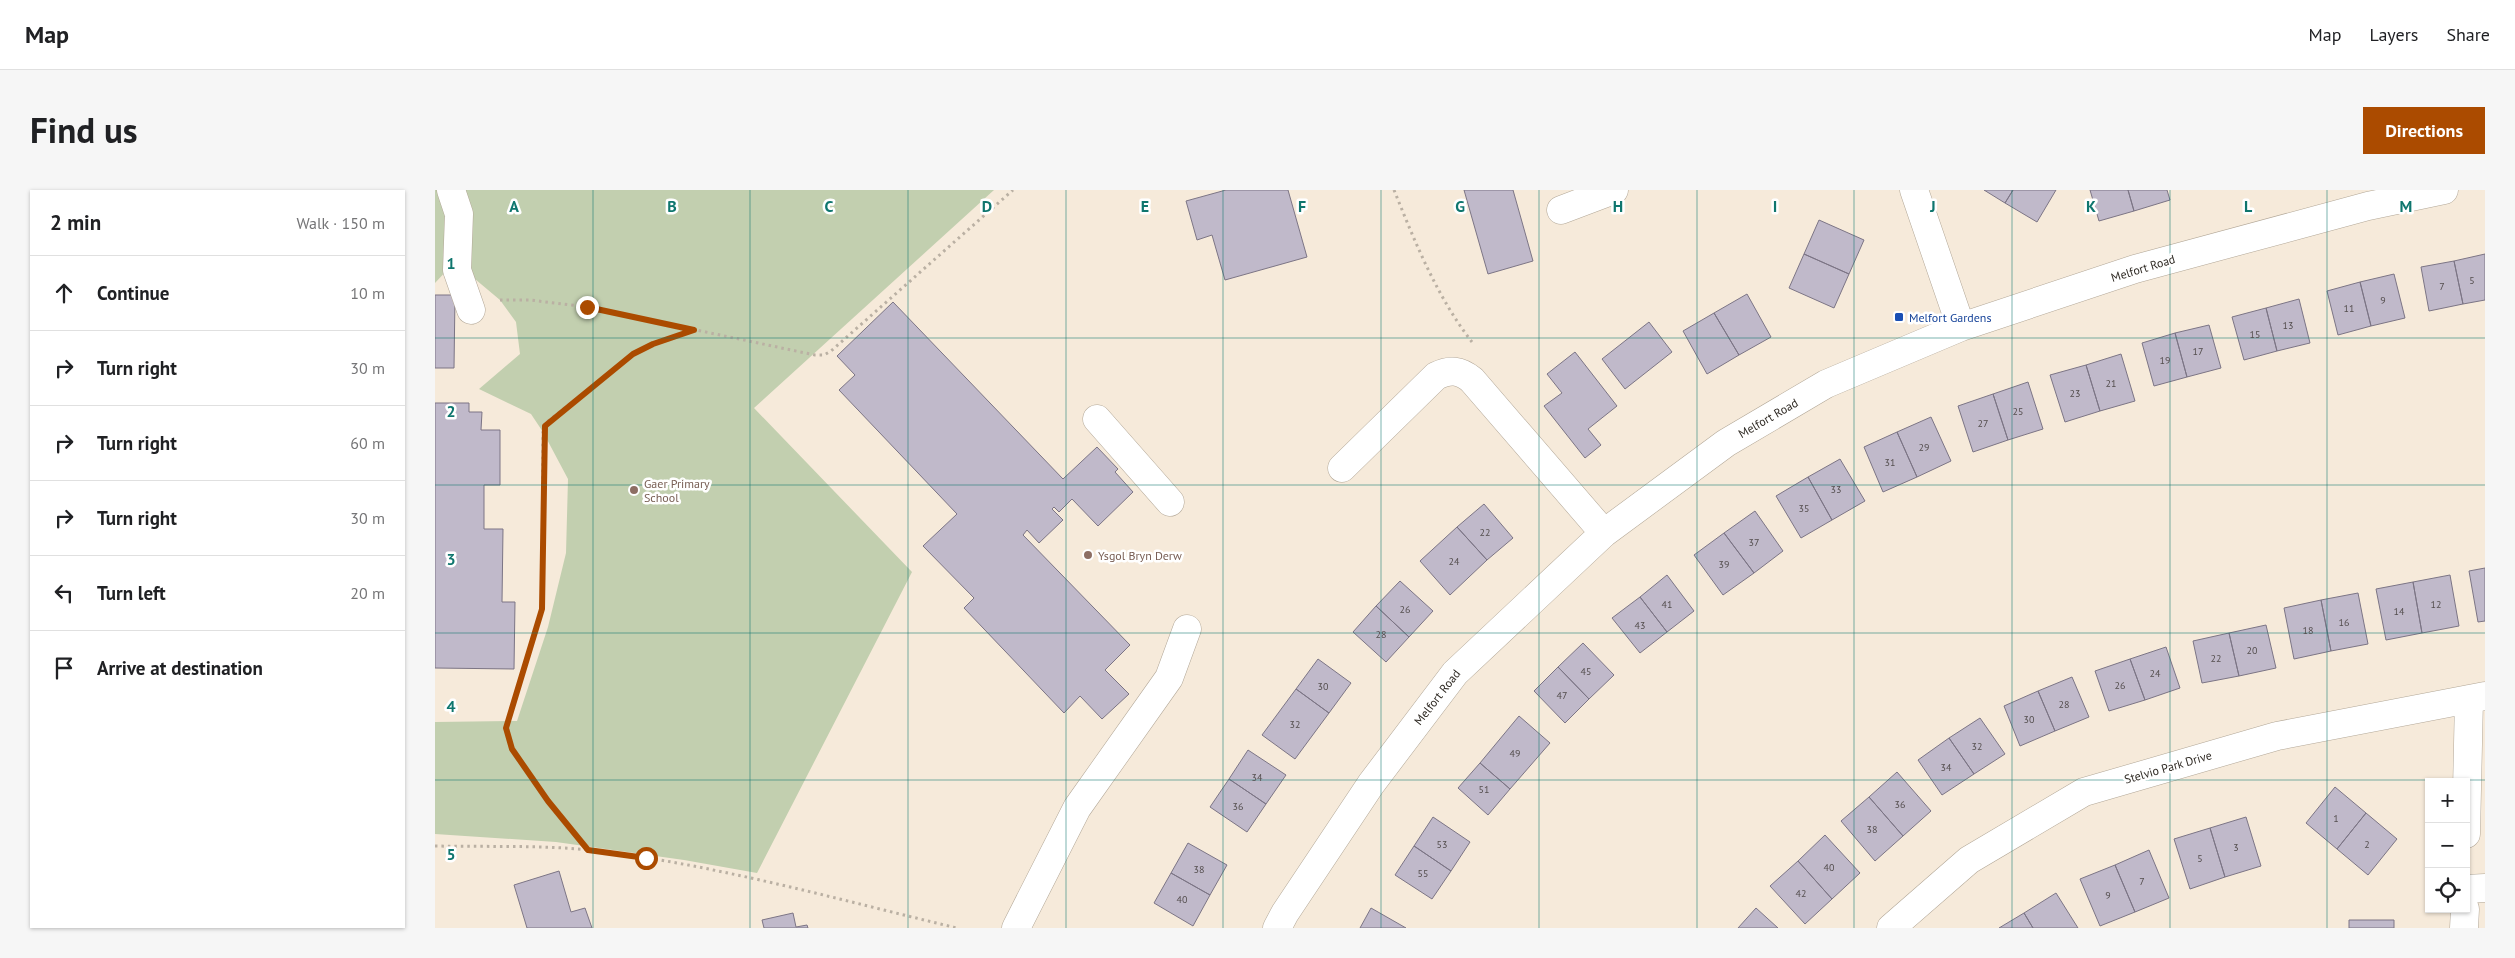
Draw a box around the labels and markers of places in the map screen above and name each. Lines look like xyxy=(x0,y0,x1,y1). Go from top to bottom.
place label: Melfort Gardens xyxy=(1909,310,1991,325)
marker: Melfort Gardens xyxy=(1893,311,1905,323)
place label: Gaer Primary School xyxy=(644,476,710,505)
marker: Gaer Primary School xyxy=(628,484,640,496)
place label: Ysgol Bryn Derw xyxy=(1098,548,1182,563)
marker: Ysgol Bryn Derw xyxy=(1082,549,1094,561)

